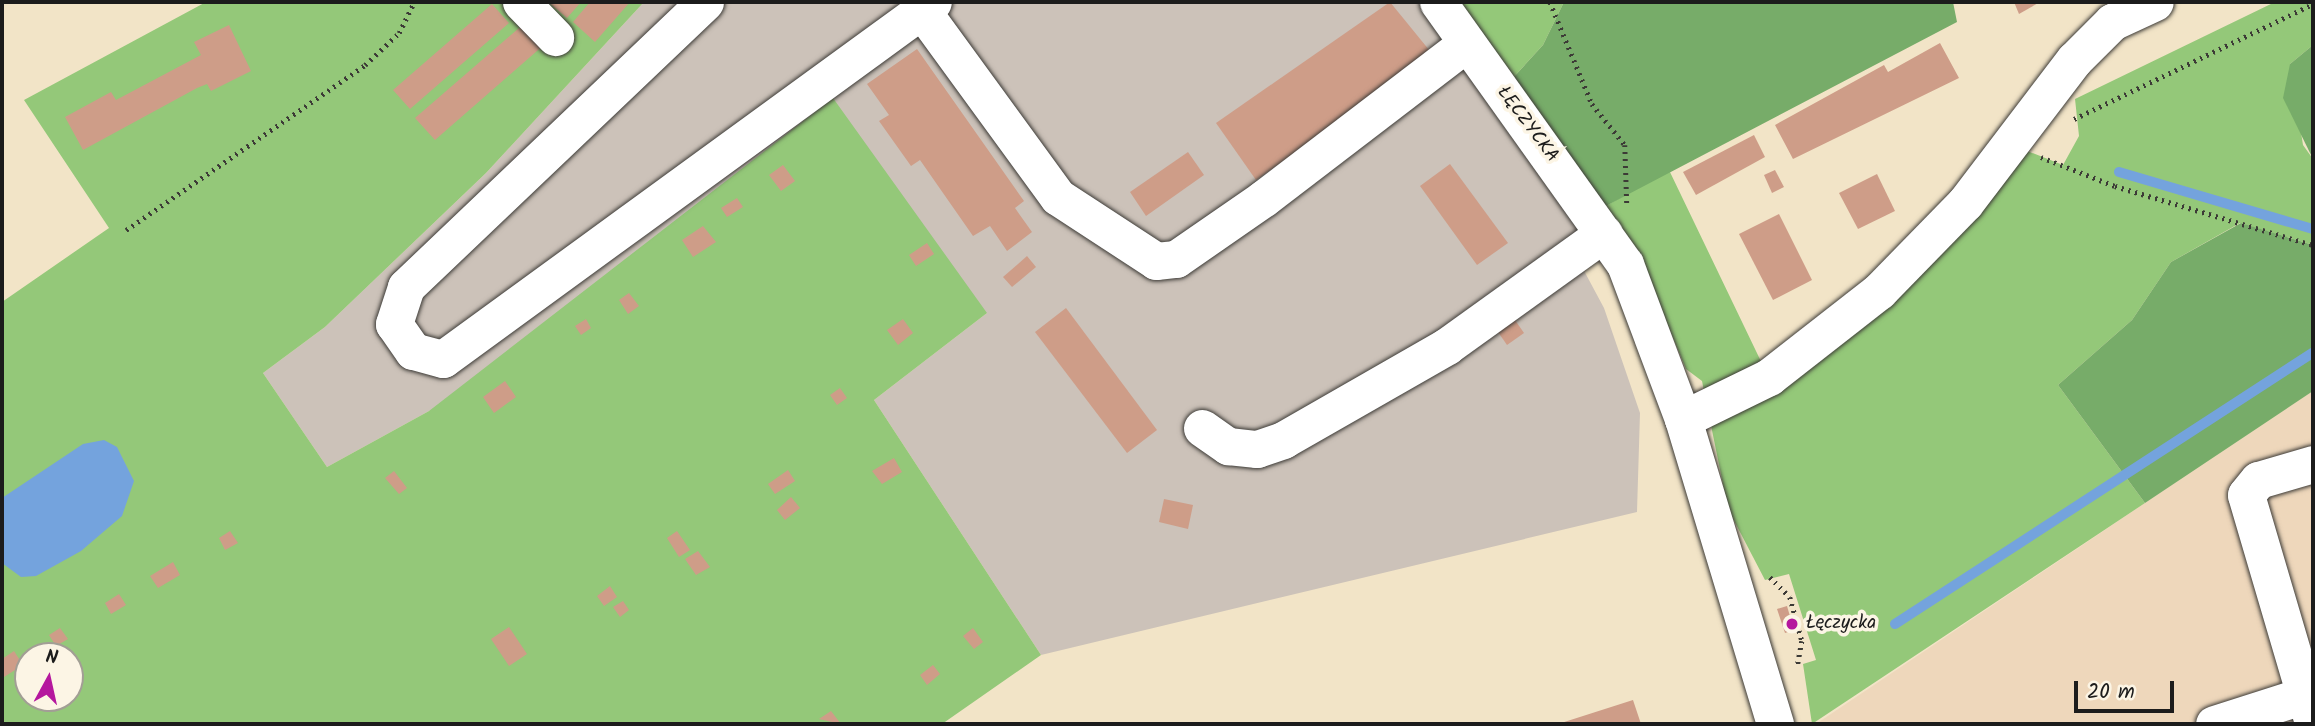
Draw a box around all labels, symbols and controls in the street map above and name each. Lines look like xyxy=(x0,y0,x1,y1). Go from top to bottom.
street label: ŁĘCZYCKA xyxy=(1491,83,1563,167)
place label: Łęczycka xyxy=(1806,613,1876,635)
marker: Łęczycka xyxy=(1784,616,1800,632)
north arrow xyxy=(14,642,84,712)
text: N xyxy=(44,642,60,674)
scale bar xyxy=(2077,666,2177,710)
text: 20 m xyxy=(2087,676,2135,709)

